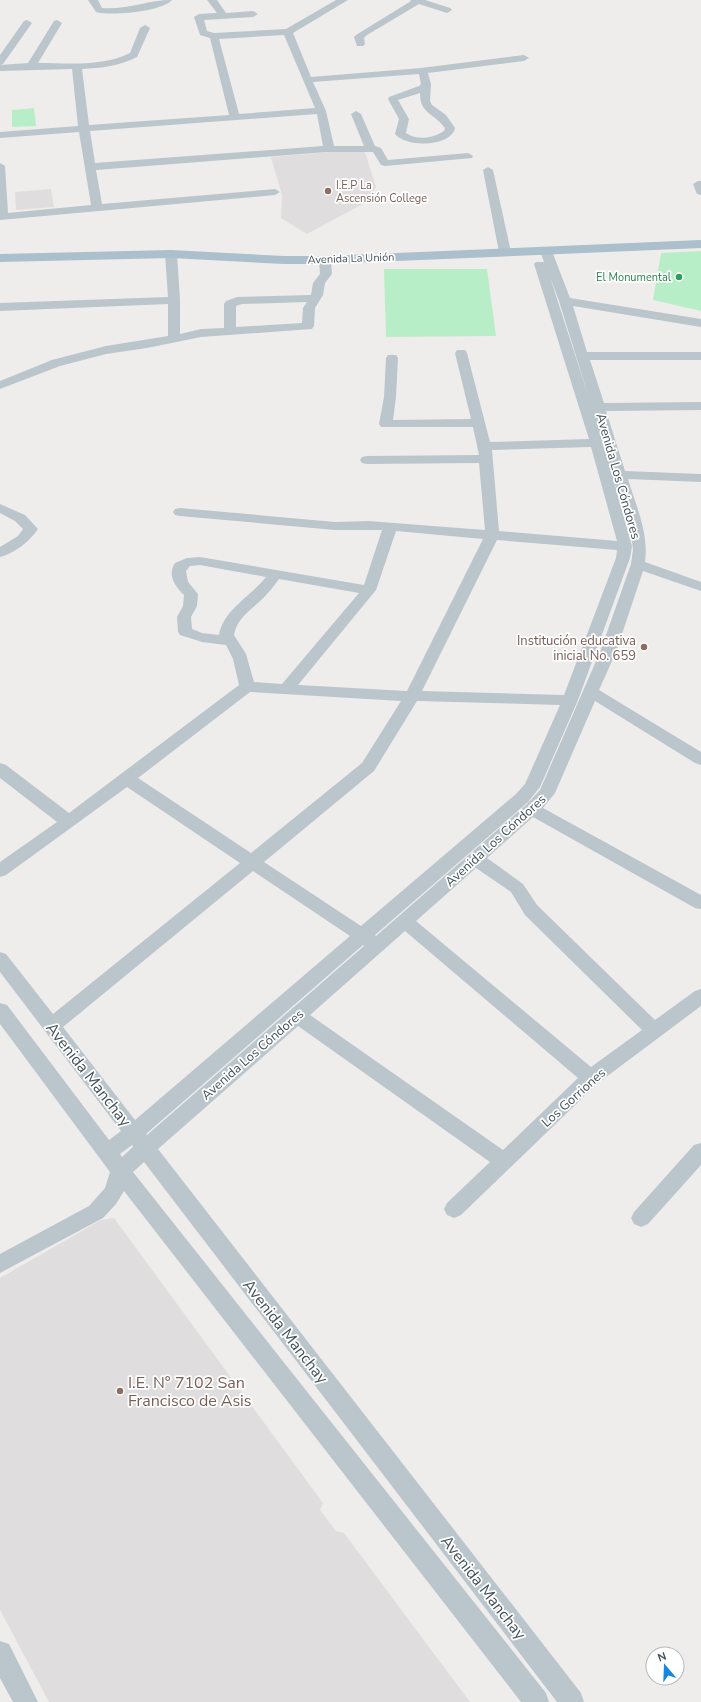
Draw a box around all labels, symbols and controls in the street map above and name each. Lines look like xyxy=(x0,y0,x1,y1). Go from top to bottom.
place label: I.E.P La Ascensión College xyxy=(336,178,427,206)
marker: I.E.P La Ascensión College xyxy=(323,186,333,196)
street label: Avenida La Unión xyxy=(307,249,395,268)
place label: El Monumental xyxy=(596,270,672,285)
marker: El Monumental xyxy=(674,272,684,282)
street label: Avenida Los Cóndores xyxy=(591,411,645,541)
place label: Institución educativa inicial No. 659 xyxy=(517,632,636,665)
marker: Institución educativa inicial No. 659 xyxy=(639,642,649,652)
street label: Avenida Los Cóndores xyxy=(441,791,550,891)
street label: Avenida Los Cóndores xyxy=(198,1005,308,1104)
street label: Avenida Manchay xyxy=(40,1018,136,1132)
street label: Los Gorriones xyxy=(538,1064,610,1131)
street label: Avenida Manchay xyxy=(237,1275,333,1389)
place label: I.E. N° 7102 San Francisco de Asis xyxy=(128,1372,252,1412)
marker: I.E. N° 7102 San Francisco de Asis xyxy=(115,1386,125,1396)
street label: Avenida Manchay xyxy=(435,1531,531,1645)
north arrow xyxy=(645,1646,685,1686)
text: N xyxy=(656,1649,668,1665)

